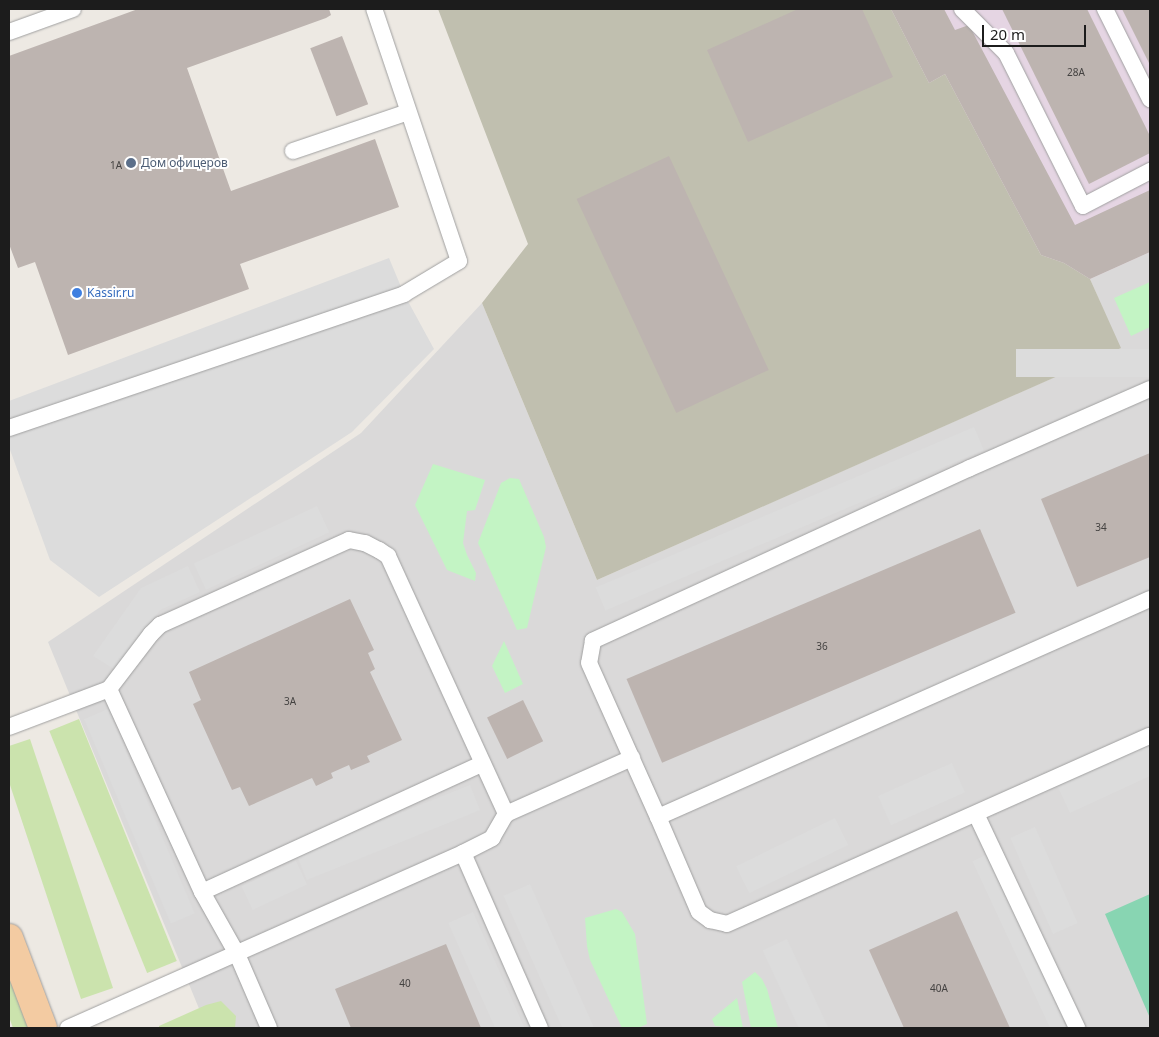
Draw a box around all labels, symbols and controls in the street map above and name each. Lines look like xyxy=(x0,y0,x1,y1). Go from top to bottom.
scale bar xyxy=(984,15,1088,47)
text: 20 m xyxy=(990,24,1025,44)
house number: 28А xyxy=(1067,67,1085,79)
place label: Дом офицеров xyxy=(141,156,228,170)
marker: Дом офицеров xyxy=(125,157,137,169)
house number: 1А xyxy=(110,160,122,172)
place label: Kassir.ru xyxy=(87,286,134,300)
marker: Kassir.ru xyxy=(71,287,83,299)
house number: 34 xyxy=(1095,522,1107,534)
house number: 36 xyxy=(816,641,828,653)
house number: 3А xyxy=(284,696,296,708)
house number: 40 xyxy=(399,978,411,990)
house number: 40А xyxy=(930,983,948,995)

